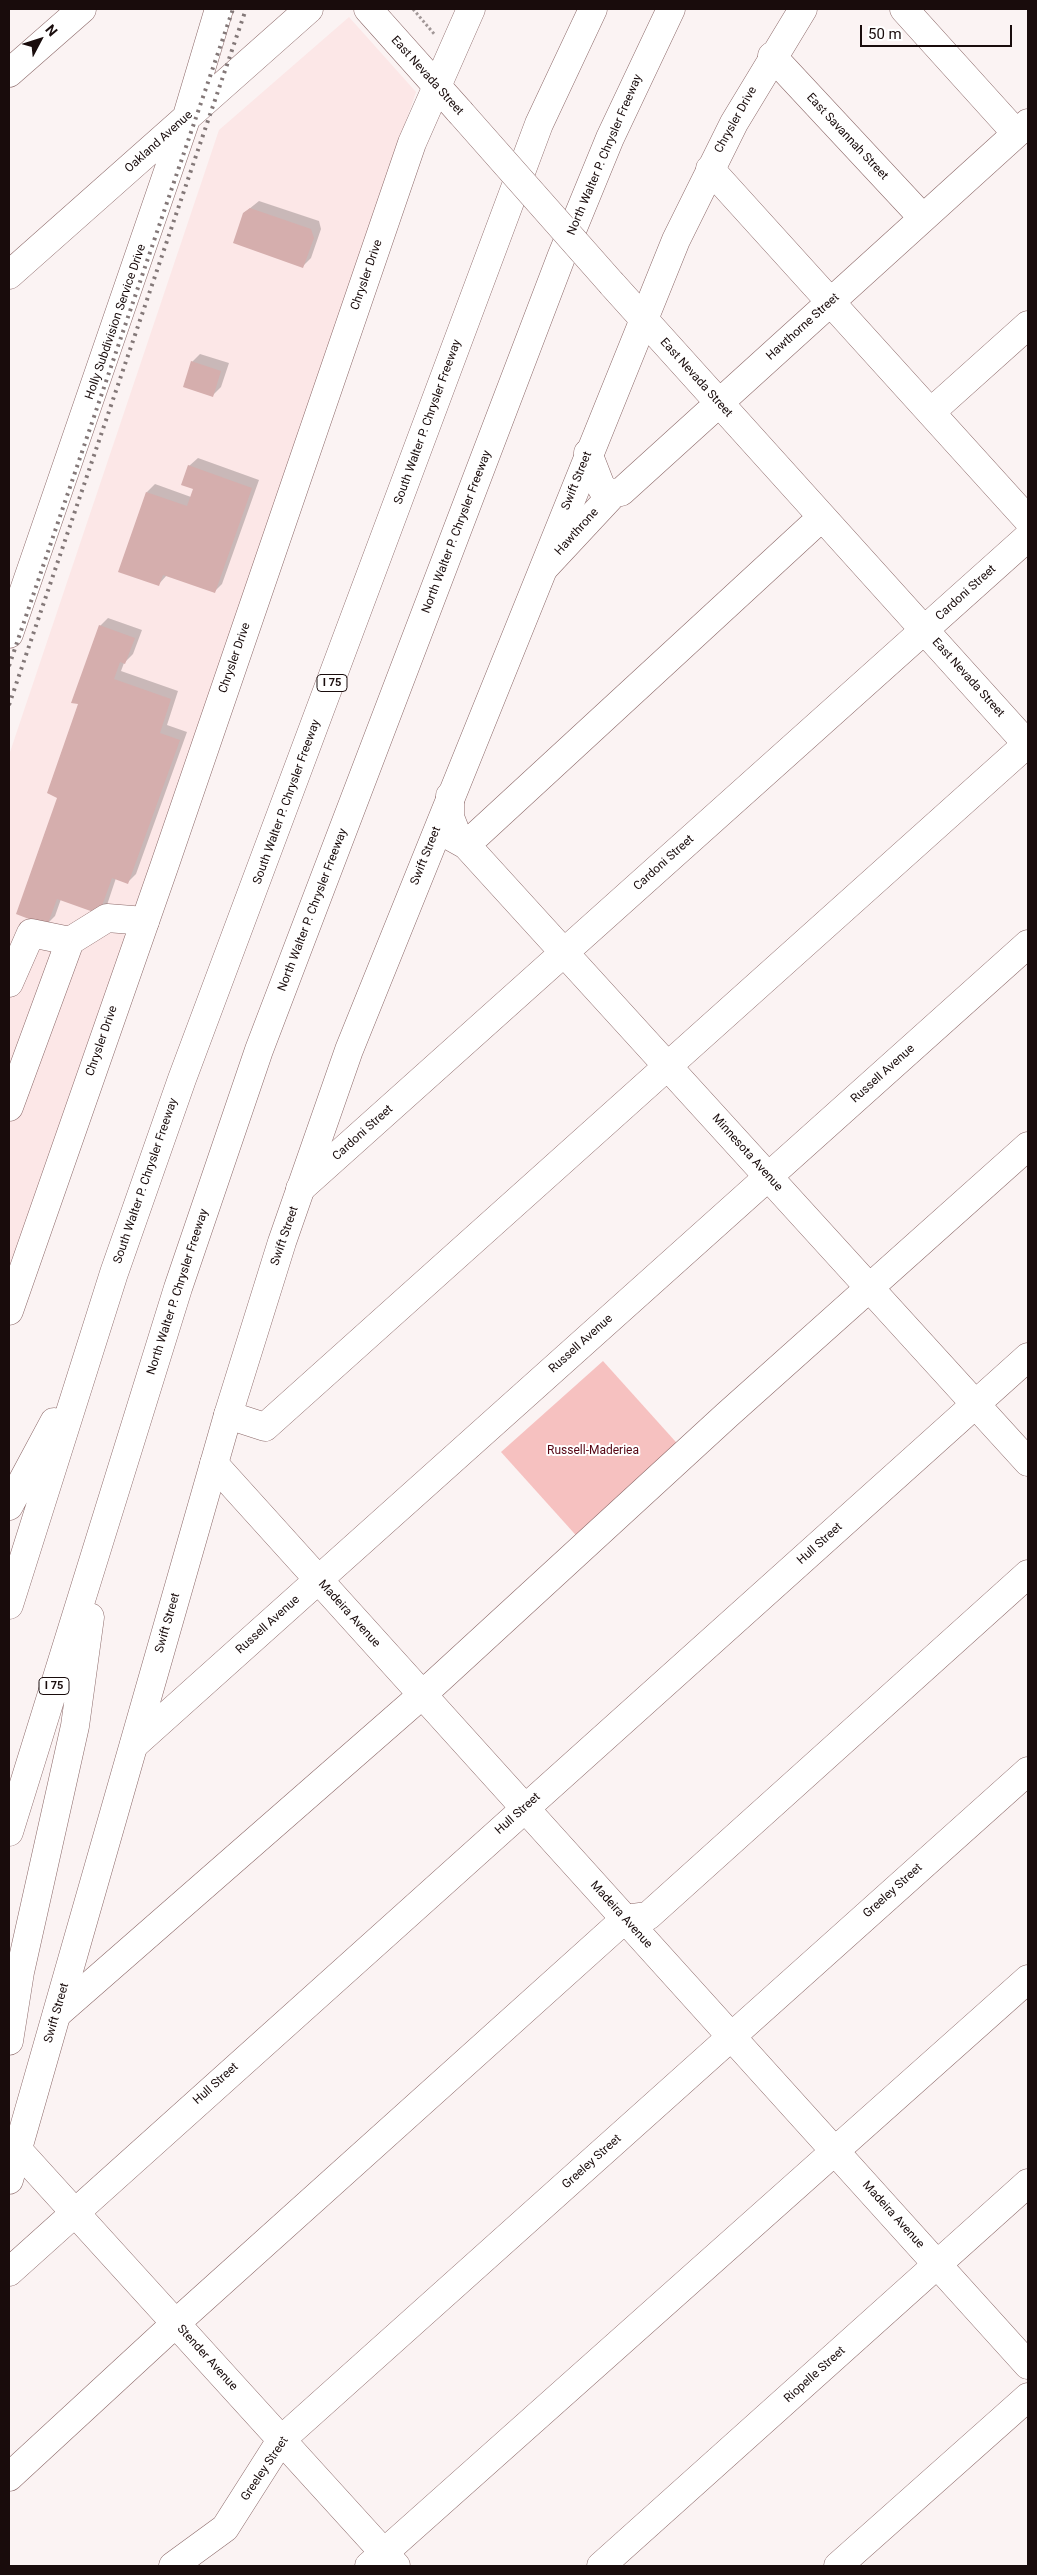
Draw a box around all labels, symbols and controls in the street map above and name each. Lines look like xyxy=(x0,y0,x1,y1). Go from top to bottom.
north arrow xyxy=(15,15,65,65)
scale bar xyxy=(862,15,1014,47)
text: N xyxy=(42,21,61,39)
text: 50 m xyxy=(868,25,902,43)
street label: East Nevada Street xyxy=(388,33,466,119)
street label: North Walter P. Chrysler Freeway xyxy=(564,72,646,238)
street label: Chrysler Drive xyxy=(712,84,760,156)
street label: East Savannah Street xyxy=(803,91,891,183)
street label: Oakland Avenue xyxy=(122,108,196,176)
street label: Chrysler Drive xyxy=(348,238,386,312)
street label: Holly Subdivision Service Drive xyxy=(83,242,149,402)
street label: Hawthorne Street xyxy=(764,290,842,364)
street label: East Nevada Street xyxy=(657,335,735,421)
street label: South Walter P. Chrysler Freeway xyxy=(391,338,465,506)
street label: North Walter P. Chrysler Freeway xyxy=(419,448,495,616)
street label: Swift Street xyxy=(559,450,595,512)
street label: Hawthrone xyxy=(552,505,602,559)
street label: Cardoni Street xyxy=(933,562,999,624)
street label: Chrysler Drive xyxy=(216,621,254,695)
street label: East Nevada Street xyxy=(929,635,1007,721)
road number: I 75 xyxy=(317,674,347,691)
street label: South Walter P. Chrysler Freeway xyxy=(250,718,324,886)
street label: Swift Street xyxy=(408,825,444,887)
street label: North Walter P. Chrysler Freeway xyxy=(275,826,351,994)
street label: Cardoni Street xyxy=(631,832,697,894)
street label: Chrysler Drive xyxy=(83,1004,121,1078)
street label: Russell Avenue xyxy=(848,1042,918,1106)
street label: South Walter P. Chrysler Freeway xyxy=(111,1096,181,1266)
street label: Cardoni Street xyxy=(330,1102,396,1164)
street label: Minnesota Avenue xyxy=(709,1112,785,1194)
street label: Swift Street xyxy=(268,1204,302,1268)
street label: North Walter P. Chrysler Freeway xyxy=(144,1207,212,1377)
street label: Russell Avenue xyxy=(546,1312,616,1376)
park label: Russell-Maderiea xyxy=(547,1444,639,1458)
street label: Hull Street xyxy=(795,1520,845,1568)
street label: Madeira Avenue xyxy=(315,1577,383,1651)
street label: Swift Street xyxy=(153,1591,183,1655)
street label: Russell Avenue xyxy=(233,1593,303,1657)
road number: I 75 xyxy=(39,1678,69,1694)
street label: Hull Street xyxy=(493,1790,543,1838)
street label: Greeley Street xyxy=(861,1861,925,1921)
street label: Madeira Avenue xyxy=(587,1878,655,1952)
street label: Swift Street xyxy=(42,1981,72,2045)
street label: Hull Street xyxy=(191,2060,241,2108)
street label: Greeley Street xyxy=(560,2132,624,2192)
street label: Madeira Avenue xyxy=(859,2178,927,2252)
street label: Stender Avenue xyxy=(174,2322,240,2394)
street label: Riopelle Street xyxy=(782,2344,848,2406)
street label: Greeley Street xyxy=(238,2434,292,2504)

